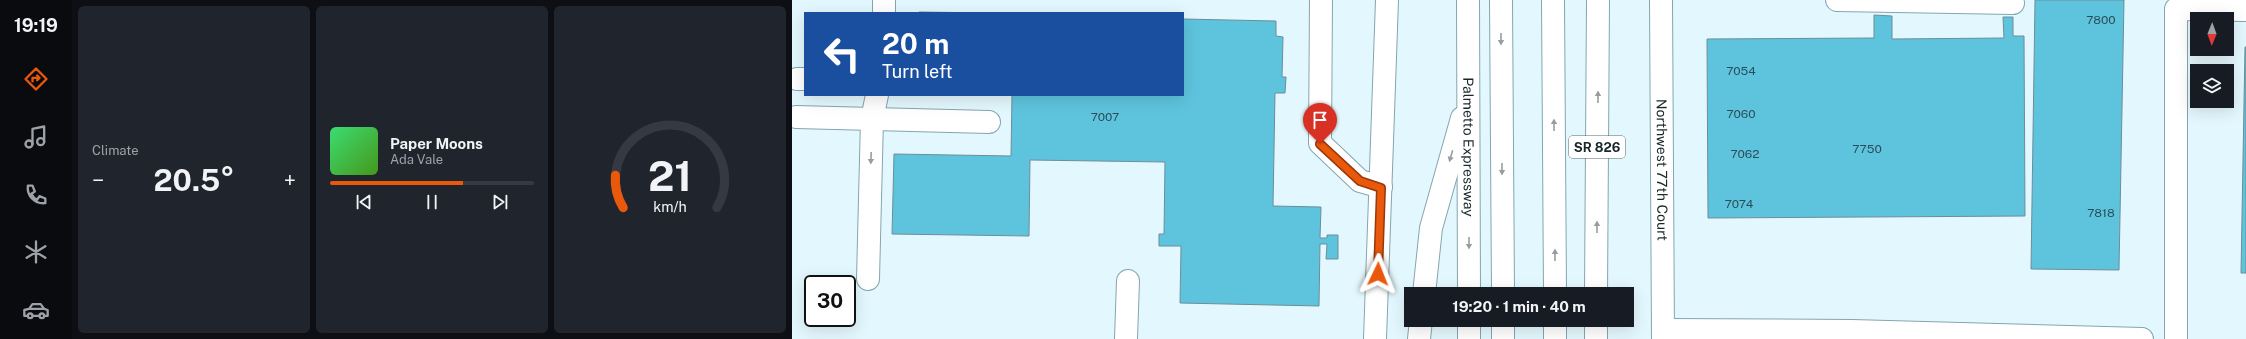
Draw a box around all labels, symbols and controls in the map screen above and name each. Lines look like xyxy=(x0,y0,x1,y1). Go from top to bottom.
north arrow xyxy=(2190,12,2234,56)
map controls xyxy=(2190,12,2234,108)
house number: 7800 xyxy=(2086,13,2116,27)
text: 19:19 xyxy=(14,15,58,36)
text: 20 m xyxy=(882,27,949,60)
icon: left xyxy=(816,28,868,80)
one-way arrow xyxy=(1498,33,1504,46)
text: Turn left xyxy=(882,61,952,82)
house number: 7054 xyxy=(1726,64,1756,78)
button: layers xyxy=(2190,64,2234,108)
icon: directions xyxy=(22,65,50,93)
street label: Palmetto Expressway xyxy=(1460,77,1477,217)
one-way arrow xyxy=(1595,90,1601,103)
street label: Northwest 77th Court xyxy=(1654,99,1670,241)
pin xyxy=(1303,103,1337,144)
house number: 7060 xyxy=(1727,107,1755,121)
icon: arrive xyxy=(1309,109,1331,131)
house number: 7007 xyxy=(1091,110,1119,124)
one-way arrow xyxy=(1551,118,1557,131)
icon: music xyxy=(22,123,50,151)
text: Paper Moons xyxy=(390,135,483,152)
road number: SR 826 xyxy=(1569,136,1625,158)
house number: 7750 xyxy=(1852,142,1882,156)
text: Climate xyxy=(92,143,139,158)
house number: 7062 xyxy=(1731,147,1759,161)
text: 21 xyxy=(648,150,692,199)
one-way arrow xyxy=(1448,151,1454,163)
text: Ada Vale xyxy=(390,152,443,167)
one-way arrow xyxy=(868,152,874,165)
text: 20.5° xyxy=(154,162,234,198)
one-way arrow xyxy=(1499,163,1505,176)
text: − xyxy=(92,167,104,193)
text: + xyxy=(284,167,296,193)
icon: phone xyxy=(22,181,50,209)
icon: previous xyxy=(353,191,375,213)
icon: pause xyxy=(421,191,443,213)
icon: next xyxy=(489,191,511,213)
text: km/h xyxy=(653,197,687,214)
house number: 7074 xyxy=(1725,197,1754,211)
house number: 7818 xyxy=(2087,206,2115,220)
one-way arrow xyxy=(1594,220,1600,233)
one-way arrow xyxy=(1466,237,1472,250)
icon: climate xyxy=(22,238,50,266)
one-way arrow xyxy=(1552,248,1558,261)
position arrow xyxy=(1357,253,1399,295)
speed limit sign: 30 xyxy=(804,275,856,327)
icon: car xyxy=(22,296,50,324)
text: 19:20 · 1 min · 40 m xyxy=(1452,298,1586,315)

